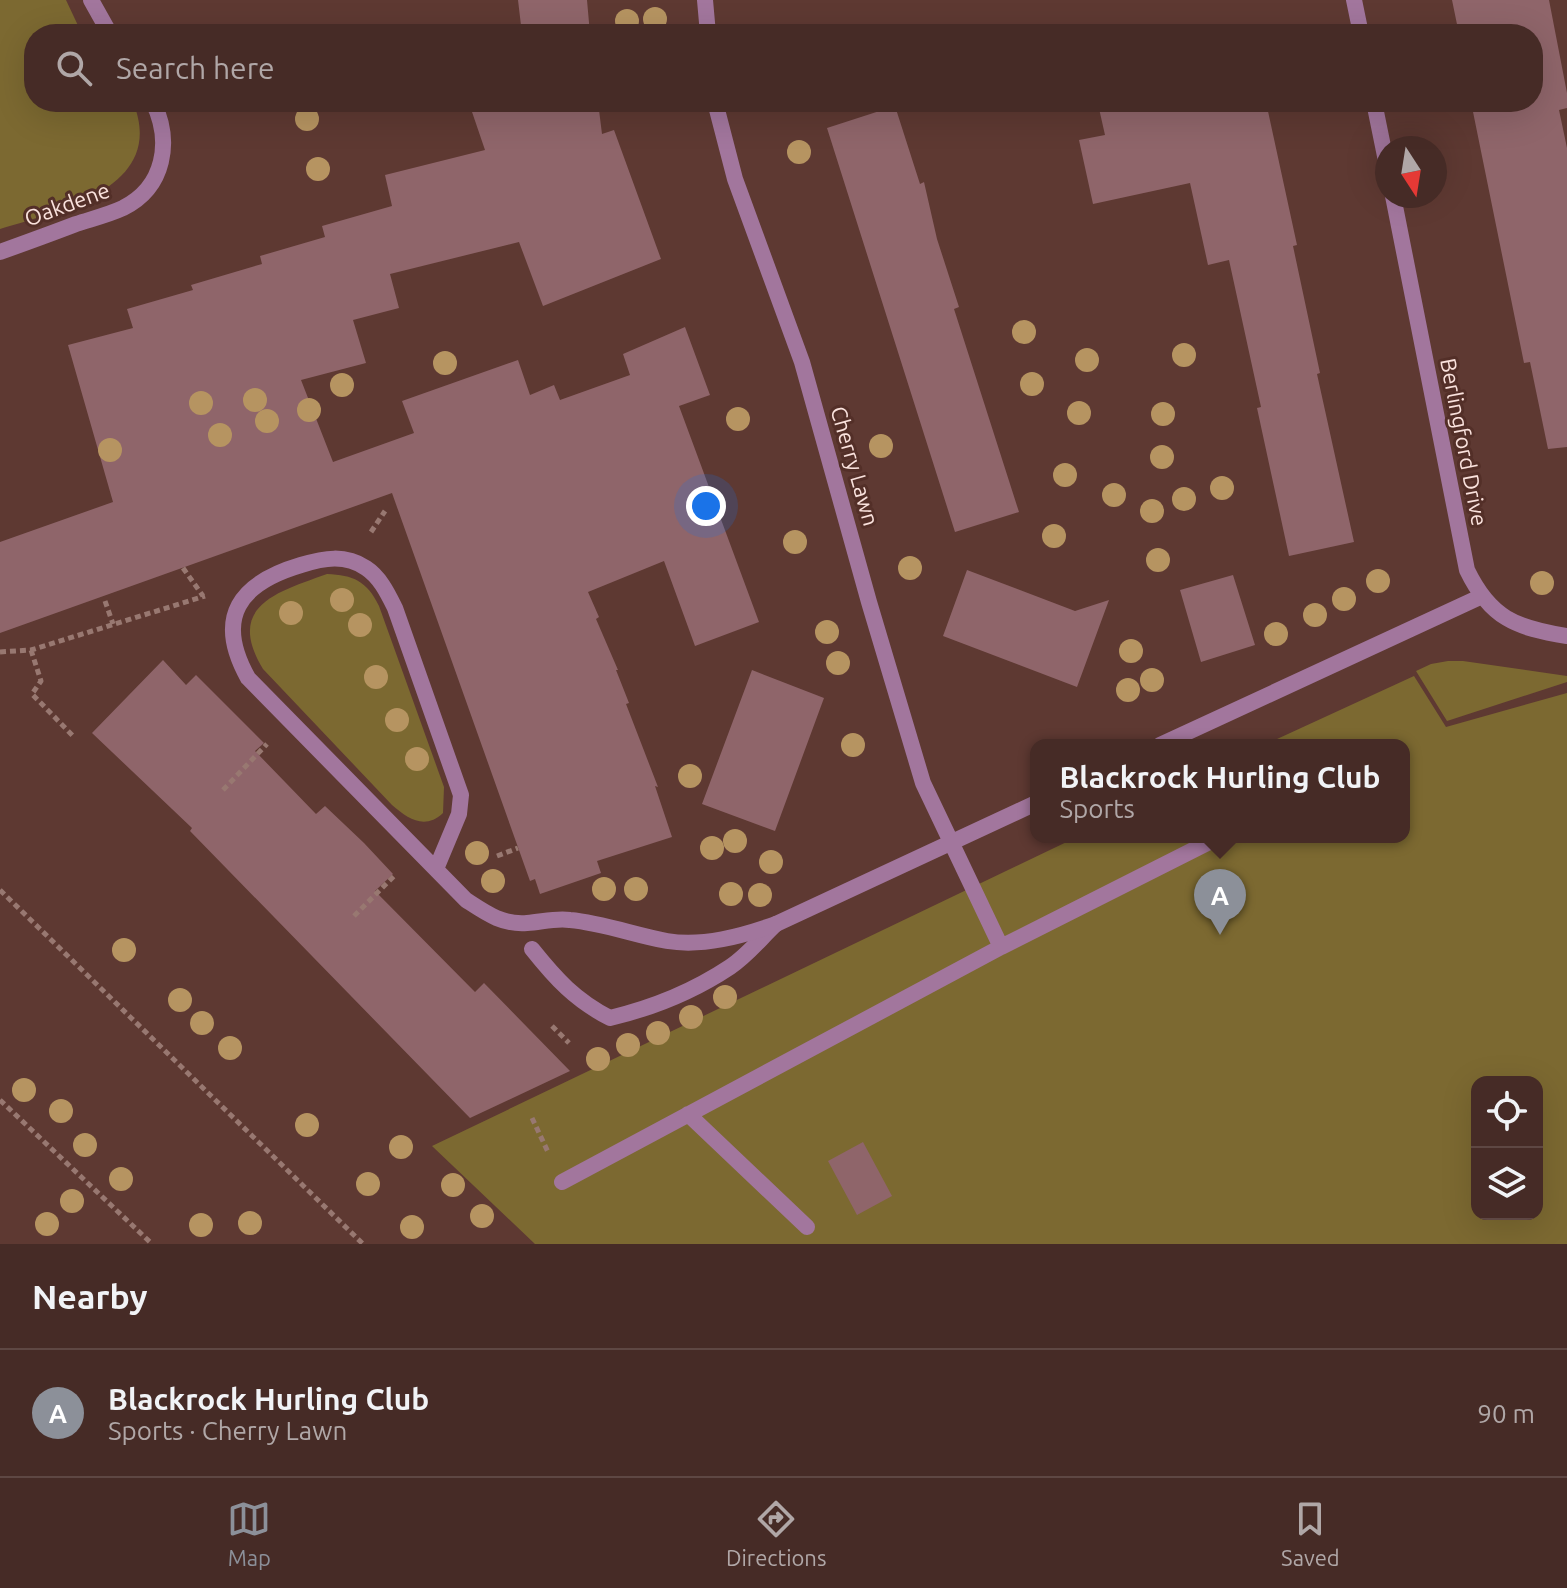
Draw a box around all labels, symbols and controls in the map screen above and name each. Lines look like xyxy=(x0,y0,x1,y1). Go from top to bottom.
search box xyxy=(24,24,1543,112)
icon: search xyxy=(52,46,96,90)
text: Search here xyxy=(116,51,275,85)
north arrow xyxy=(1375,136,1447,208)
street label: Oakdene xyxy=(21,177,113,230)
street label: Berlingford Drive xyxy=(1436,356,1493,528)
street label: Cherry Lawn xyxy=(826,403,884,528)
your location xyxy=(686,486,726,526)
popup xyxy=(1030,739,1410,843)
text: Blackrock Hurling Club xyxy=(1059,760,1381,794)
text: Sports xyxy=(1059,794,1135,823)
pin: A xyxy=(1194,869,1246,935)
map controls xyxy=(1471,1076,1543,1220)
button: locate xyxy=(1471,1076,1543,1148)
button: layers xyxy=(1471,1148,1543,1220)
text: Nearby xyxy=(32,1277,147,1315)
text: Blackrock Hurling Club xyxy=(108,1382,429,1416)
text: A xyxy=(49,1399,67,1428)
text: 90 m xyxy=(1477,1399,1535,1428)
text: Sports · Cherry Lawn xyxy=(108,1416,347,1445)
tab: Map xyxy=(227,1497,271,1570)
tab: Directions xyxy=(726,1497,826,1570)
tab: Saved xyxy=(1281,1497,1340,1570)

